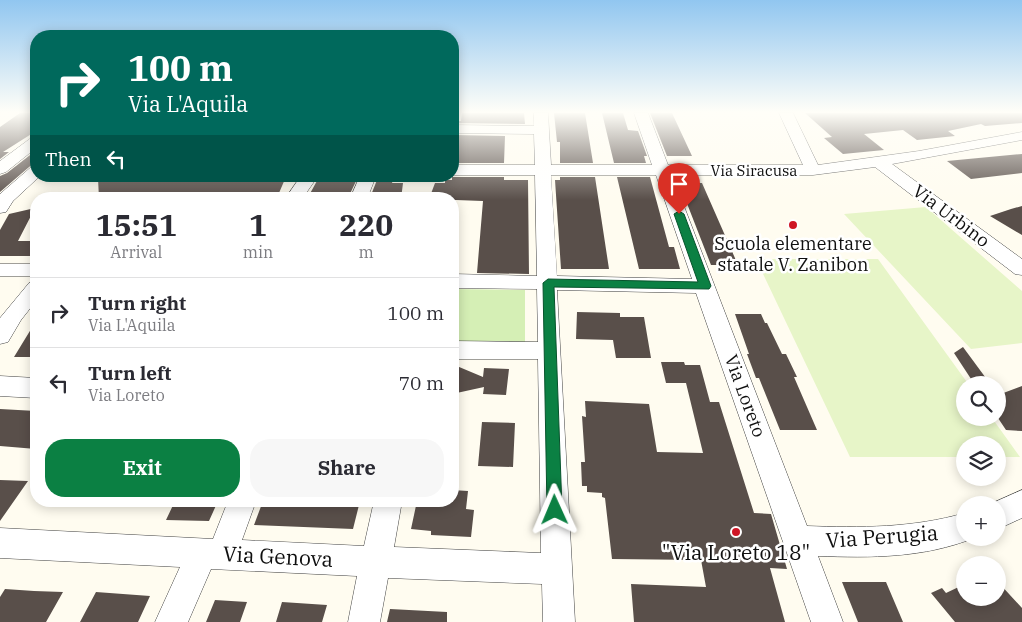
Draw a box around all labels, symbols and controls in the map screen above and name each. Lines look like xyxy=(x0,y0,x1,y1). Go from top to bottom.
text: 100 m xyxy=(128,45,233,91)
icon: right xyxy=(45,50,110,115)
text: Via L'Aquila xyxy=(128,89,248,118)
icon: left xyxy=(102,145,130,173)
text: Then xyxy=(45,147,92,171)
street label: Via Siracusa xyxy=(711,161,797,180)
pin xyxy=(658,163,700,214)
icon: arrive xyxy=(665,170,693,198)
street label: Via Urbino xyxy=(908,179,994,252)
text: 15:51 xyxy=(96,205,177,244)
text: 1 xyxy=(249,205,267,244)
text: 220 xyxy=(339,205,393,244)
marker: Scuola elementare statale V. Zanibon xyxy=(787,219,799,231)
place label: Scuola elementare statale V. Zanibon xyxy=(714,232,872,276)
text: Arrival xyxy=(110,242,162,262)
text: min xyxy=(243,242,273,262)
text: m xyxy=(359,242,374,262)
text: Turn right xyxy=(88,291,186,315)
icon: right xyxy=(45,299,73,327)
text: 100 m xyxy=(387,301,444,325)
text: Via L'Aquila xyxy=(88,315,176,335)
street label: Via Loreto xyxy=(720,351,771,440)
text: Turn left xyxy=(88,361,171,385)
icon: left xyxy=(45,369,73,397)
text: 70 m xyxy=(399,371,444,395)
map controls xyxy=(956,376,1006,606)
button: search xyxy=(956,376,1006,426)
text: Via Loreto xyxy=(88,385,165,405)
button: layers xyxy=(956,436,1006,486)
button: Exit xyxy=(45,439,240,497)
button: Share xyxy=(250,439,444,497)
position arrow xyxy=(528,483,580,535)
button: + xyxy=(956,496,1006,546)
street label: Via Perugia xyxy=(825,518,939,554)
marker: "Via Loreto 18" xyxy=(730,526,742,538)
place label: "Via Loreto 18" xyxy=(662,538,810,566)
street label: Via Genova xyxy=(222,539,334,573)
button: − xyxy=(956,556,1006,606)

